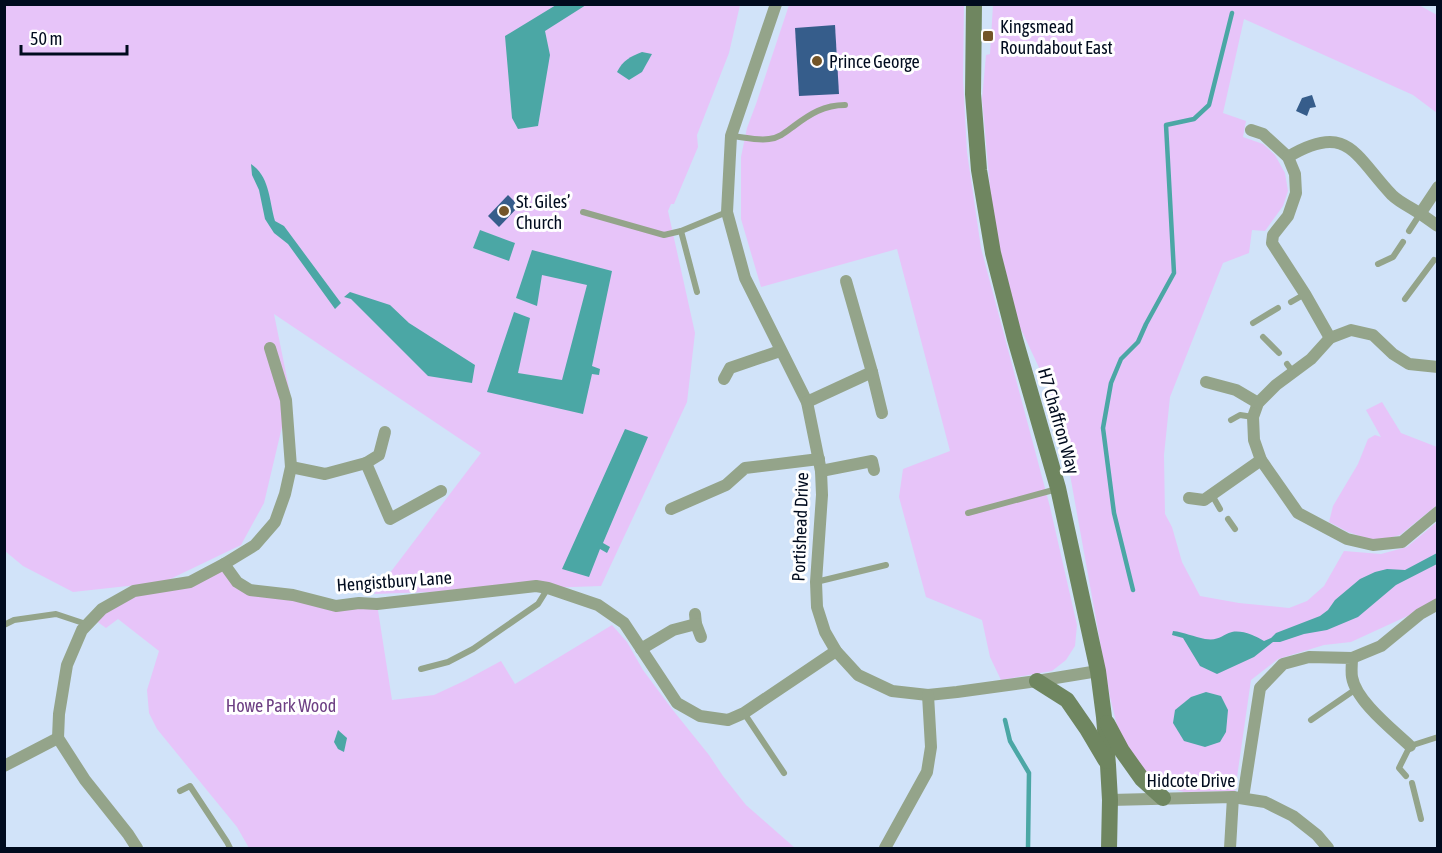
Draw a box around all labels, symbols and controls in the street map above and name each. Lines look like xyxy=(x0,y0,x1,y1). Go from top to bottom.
place label: Kingsmead Roundabout East xyxy=(1000,16,1113,58)
scale bar xyxy=(21,18,128,56)
text: 50 m xyxy=(30,28,62,49)
marker: Kingsmead Roundabout East xyxy=(981,29,995,43)
place label: Prince George xyxy=(829,51,920,72)
marker: Prince George xyxy=(810,54,824,68)
place label: St. Giles’ Church xyxy=(516,191,570,233)
marker: St. Giles’ Church xyxy=(497,204,511,218)
street label: H7 Chaffron Way xyxy=(1034,365,1084,477)
street label: Portishead Drive xyxy=(788,472,812,582)
street label: Hengistbury Lane xyxy=(336,566,452,596)
park label: Howe Park Wood xyxy=(226,695,336,716)
street label: Hidcote Drive xyxy=(1147,770,1235,791)

